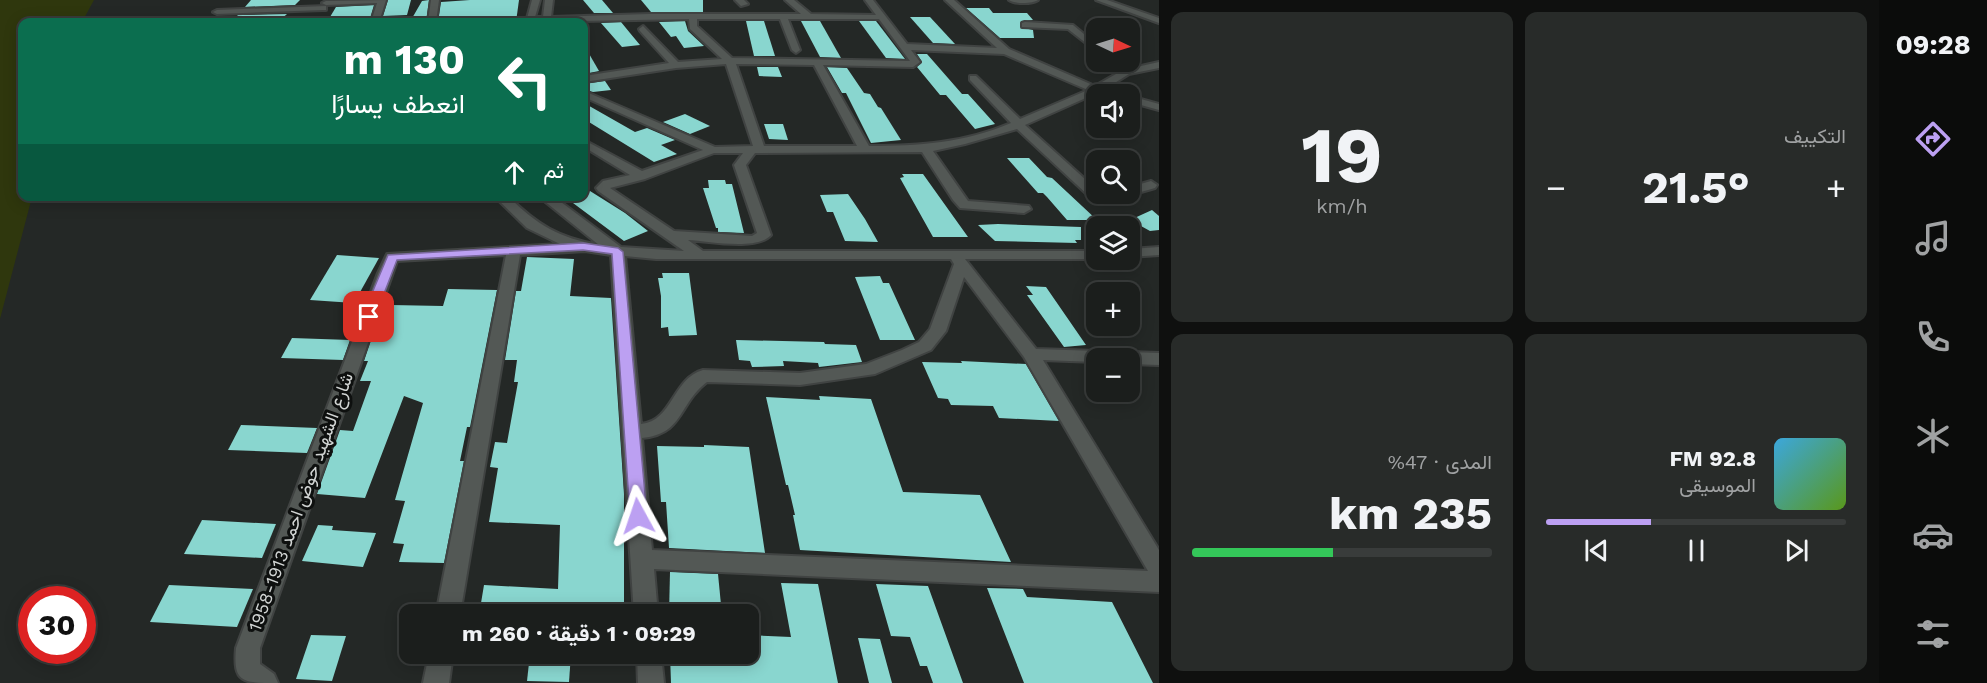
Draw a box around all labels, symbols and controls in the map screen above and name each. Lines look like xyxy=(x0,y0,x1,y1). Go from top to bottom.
north arrow xyxy=(1086,18,1140,72)
map controls xyxy=(1086,18,1140,402)
text: 09:28 xyxy=(1895,29,1971,61)
text: 130 m xyxy=(343,35,465,84)
icon: left xyxy=(486,42,564,120)
button: sound xyxy=(1086,84,1140,138)
text: انعطف يسارًا xyxy=(331,88,465,120)
text: 19 xyxy=(1301,109,1383,201)
icon: directions xyxy=(1912,118,1954,160)
text: التكييف xyxy=(1784,124,1846,148)
button: search xyxy=(1086,150,1140,204)
icon: ahead xyxy=(498,156,531,189)
text: ثم xyxy=(543,158,564,183)
text: 21.5° xyxy=(1642,161,1750,214)
text: − xyxy=(1546,168,1566,207)
text: + xyxy=(1826,168,1846,207)
text: km/h xyxy=(1316,194,1368,218)
button: layers xyxy=(1086,216,1140,270)
icon: music xyxy=(1912,217,1954,259)
button: + xyxy=(1086,282,1140,336)
pin xyxy=(343,291,394,342)
icon: arrive xyxy=(352,300,385,333)
icon: phone xyxy=(1912,316,1954,358)
button: − xyxy=(1086,348,1140,402)
street label: شارع الشهيد حوض احمد 1913-1958 xyxy=(244,370,359,635)
icon: climate xyxy=(1912,415,1954,457)
text: 92.8 FM xyxy=(1669,446,1756,471)
text: المدى · 47% xyxy=(1388,450,1492,474)
text: الموسيقى xyxy=(1679,473,1756,497)
position arrow xyxy=(606,484,670,548)
text: 235 km xyxy=(1329,487,1492,540)
icon: car xyxy=(1912,514,1954,556)
icon: previous xyxy=(1580,534,1613,567)
icon: pause xyxy=(1680,534,1713,567)
icon: next xyxy=(1780,534,1813,567)
speed limit sign: 30 xyxy=(18,586,96,664)
icon: filters xyxy=(1912,613,1954,655)
text: 09:29 · 1 دقيقة · 260 m xyxy=(462,621,696,646)

